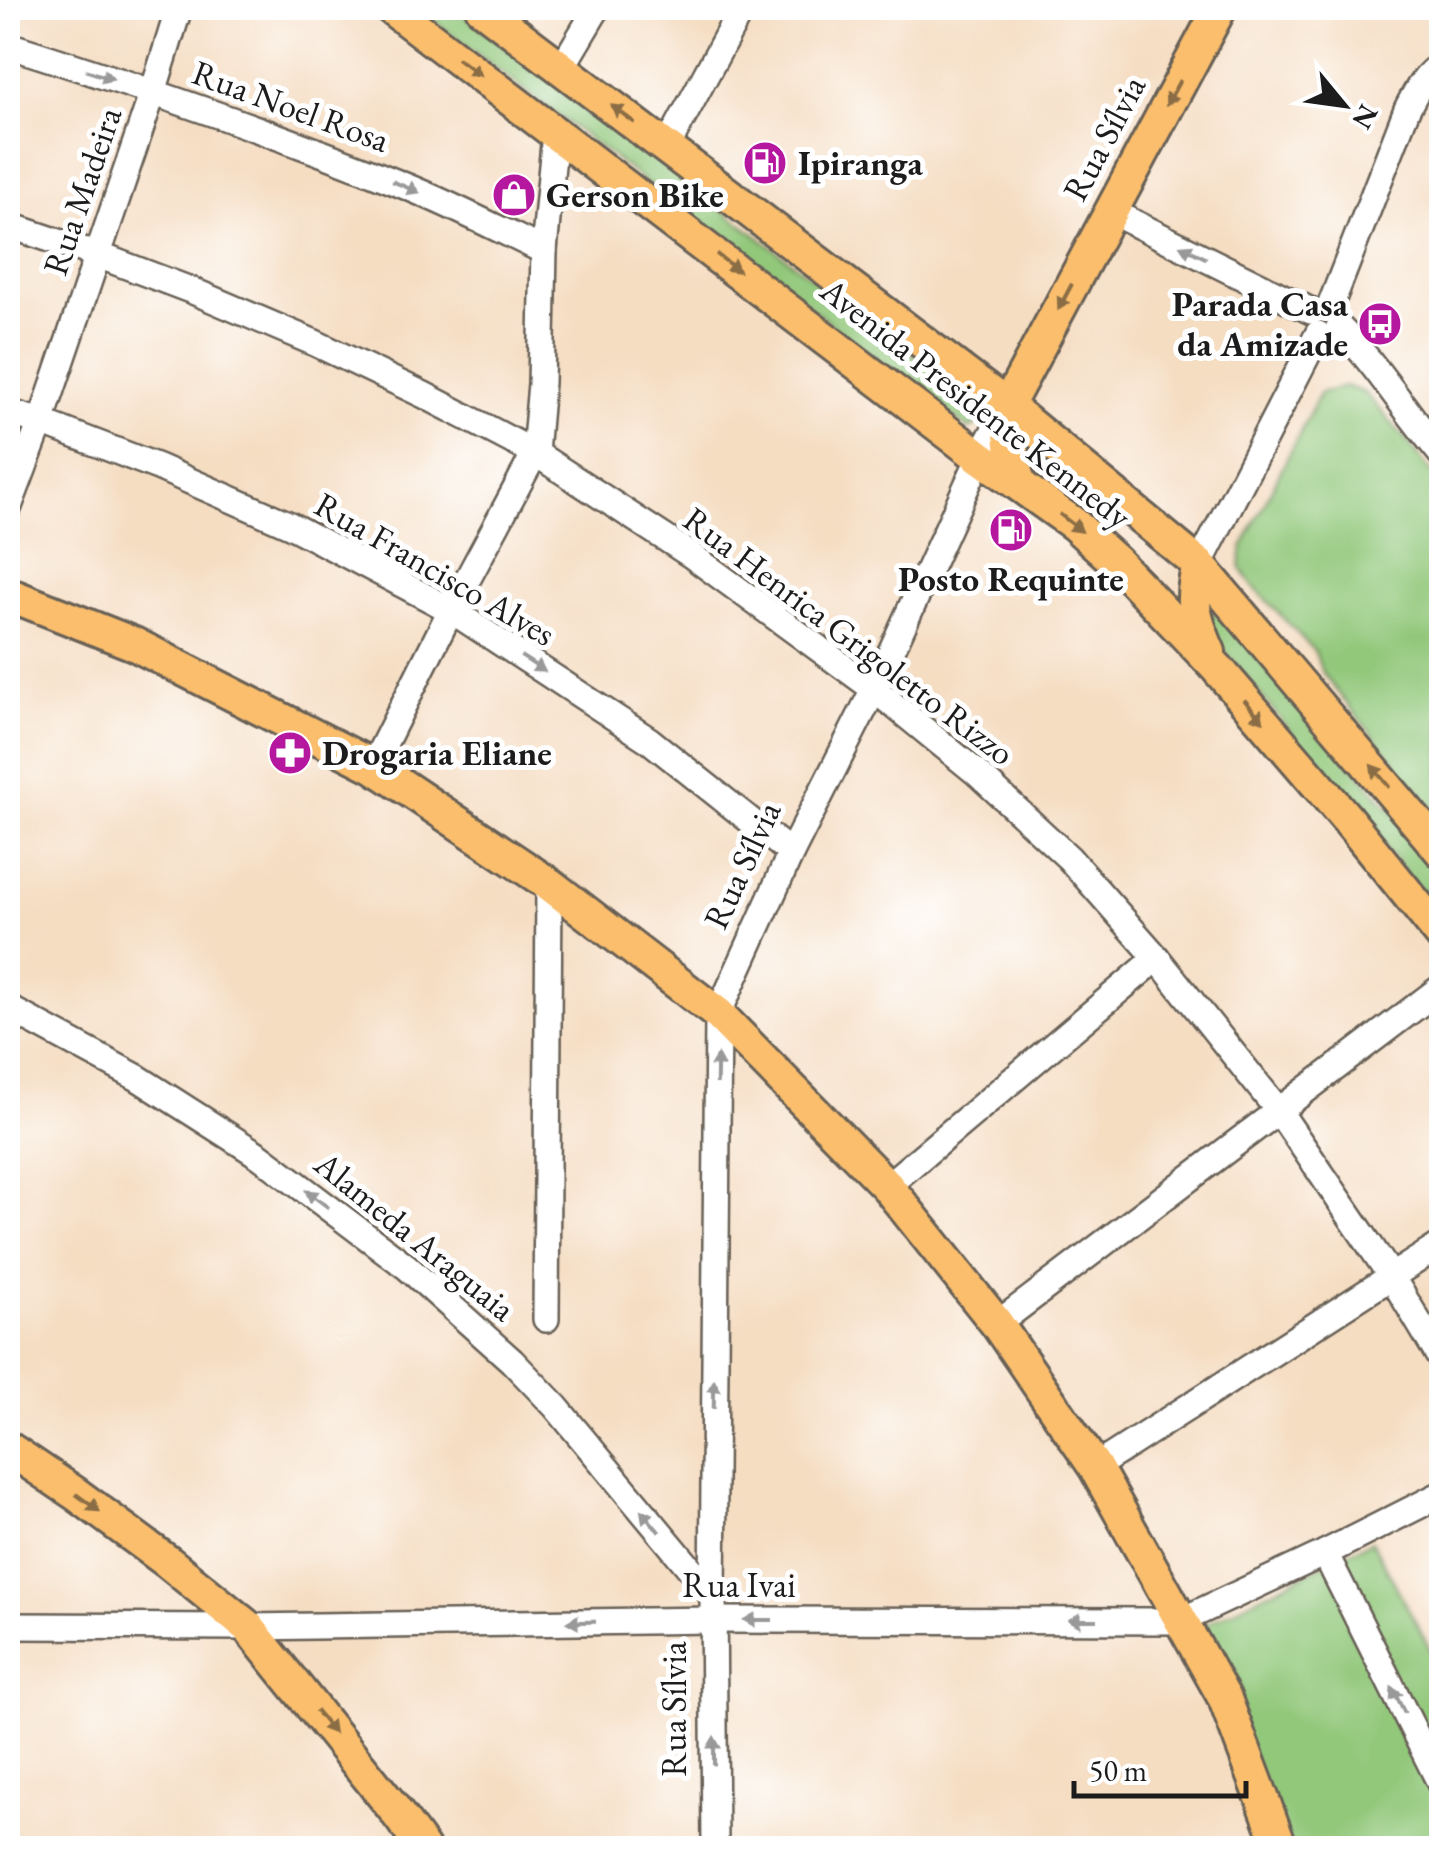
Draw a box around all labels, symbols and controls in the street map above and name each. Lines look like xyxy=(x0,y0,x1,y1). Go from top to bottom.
street label: Rua Noel Rosa xyxy=(187,49,396,162)
north arrow xyxy=(1294,55,1394,155)
one-way arrow xyxy=(456,56,482,76)
street label: Rua Sílvia xyxy=(1052,67,1155,208)
one-way arrow xyxy=(86,69,116,84)
one-way arrow xyxy=(1165,79,1182,108)
text: N xyxy=(1344,98,1387,136)
street label: Rua Madeira xyxy=(32,101,131,281)
one-way arrow xyxy=(610,104,636,125)
fuel station icon: Ipiranga xyxy=(742,140,788,186)
place label: Ipiranga xyxy=(798,140,923,185)
shop icon: Gerson Bike xyxy=(491,172,537,218)
place label: Gerson Bike xyxy=(546,172,724,217)
one-way arrow xyxy=(391,179,421,195)
one-way arrow xyxy=(1178,244,1207,261)
one-way arrow xyxy=(715,252,741,273)
street label: Avenida Presidente Kennedy xyxy=(811,267,1141,538)
place label: Parada Casa da Amizade xyxy=(1172,281,1349,366)
one-way arrow xyxy=(1057,283,1074,312)
bus stop icon: Parada Casa da Amizade xyxy=(1357,301,1403,347)
street label: Rua Francisco Alves xyxy=(307,481,564,656)
street label: Rua Henrica Grigoletto Rizzo xyxy=(675,496,1024,775)
fuel station icon: Posto Requinte xyxy=(988,507,1034,553)
one-way arrow xyxy=(1057,512,1083,533)
place label: Posto Requinte xyxy=(898,556,1124,601)
one-way arrow xyxy=(519,654,546,672)
one-way arrow xyxy=(1242,698,1264,723)
pharmacy icon: Drogaria Eliane xyxy=(267,730,313,776)
place label: Drogaria Eliane xyxy=(322,730,552,775)
one-way arrow xyxy=(1369,764,1391,789)
street label: Rua Sílvia xyxy=(693,794,791,936)
one-way arrow xyxy=(709,1052,725,1084)
street label: Alameda Araguaia xyxy=(305,1140,525,1330)
one-way arrow xyxy=(304,1190,330,1210)
one-way arrow xyxy=(707,1377,723,1409)
one-way arrow xyxy=(75,1493,101,1512)
one-way arrow xyxy=(640,1509,661,1534)
street label: Rua Ivai xyxy=(682,1562,796,1607)
one-way arrow xyxy=(741,1612,773,1628)
one-way arrow xyxy=(1066,1612,1098,1628)
one-way arrow xyxy=(564,1614,596,1630)
street label: Rua Sílvia xyxy=(651,1641,696,1777)
one-way arrow xyxy=(1390,1685,1407,1714)
one-way arrow xyxy=(314,1710,335,1735)
one-way arrow xyxy=(706,1735,722,1767)
scale bar xyxy=(1074,1736,1246,1798)
text: 50 m xyxy=(1089,1751,1147,1790)

